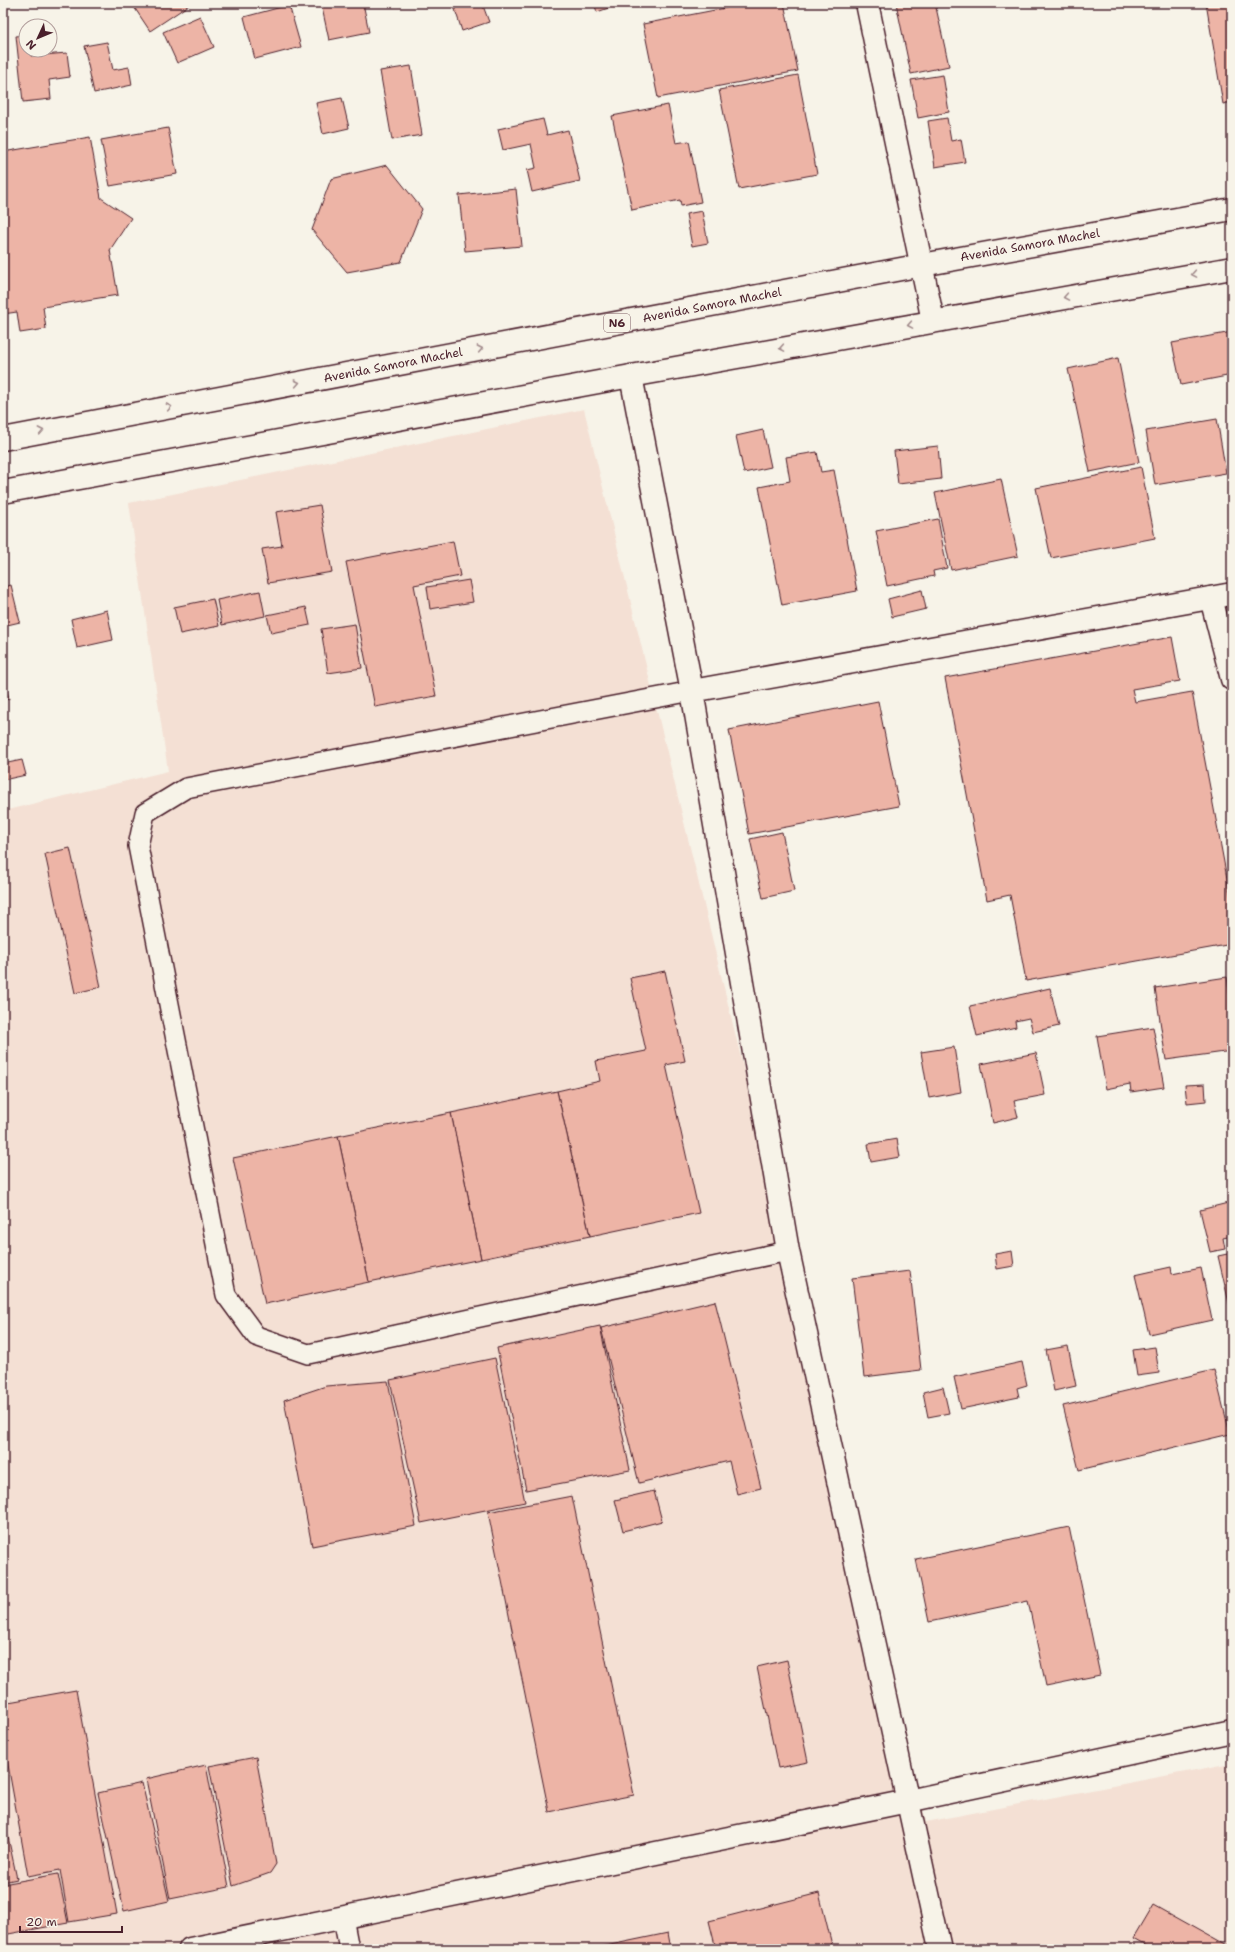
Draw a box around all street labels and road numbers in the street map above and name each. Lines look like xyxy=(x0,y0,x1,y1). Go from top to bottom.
street label: Avenida Samora Machel xyxy=(959,225,1101,265)
street label: Avenida Samora Machel xyxy=(641,284,783,326)
road number: N6 xyxy=(604,314,630,332)
street label: Avenida Samora Machel xyxy=(322,344,464,386)

